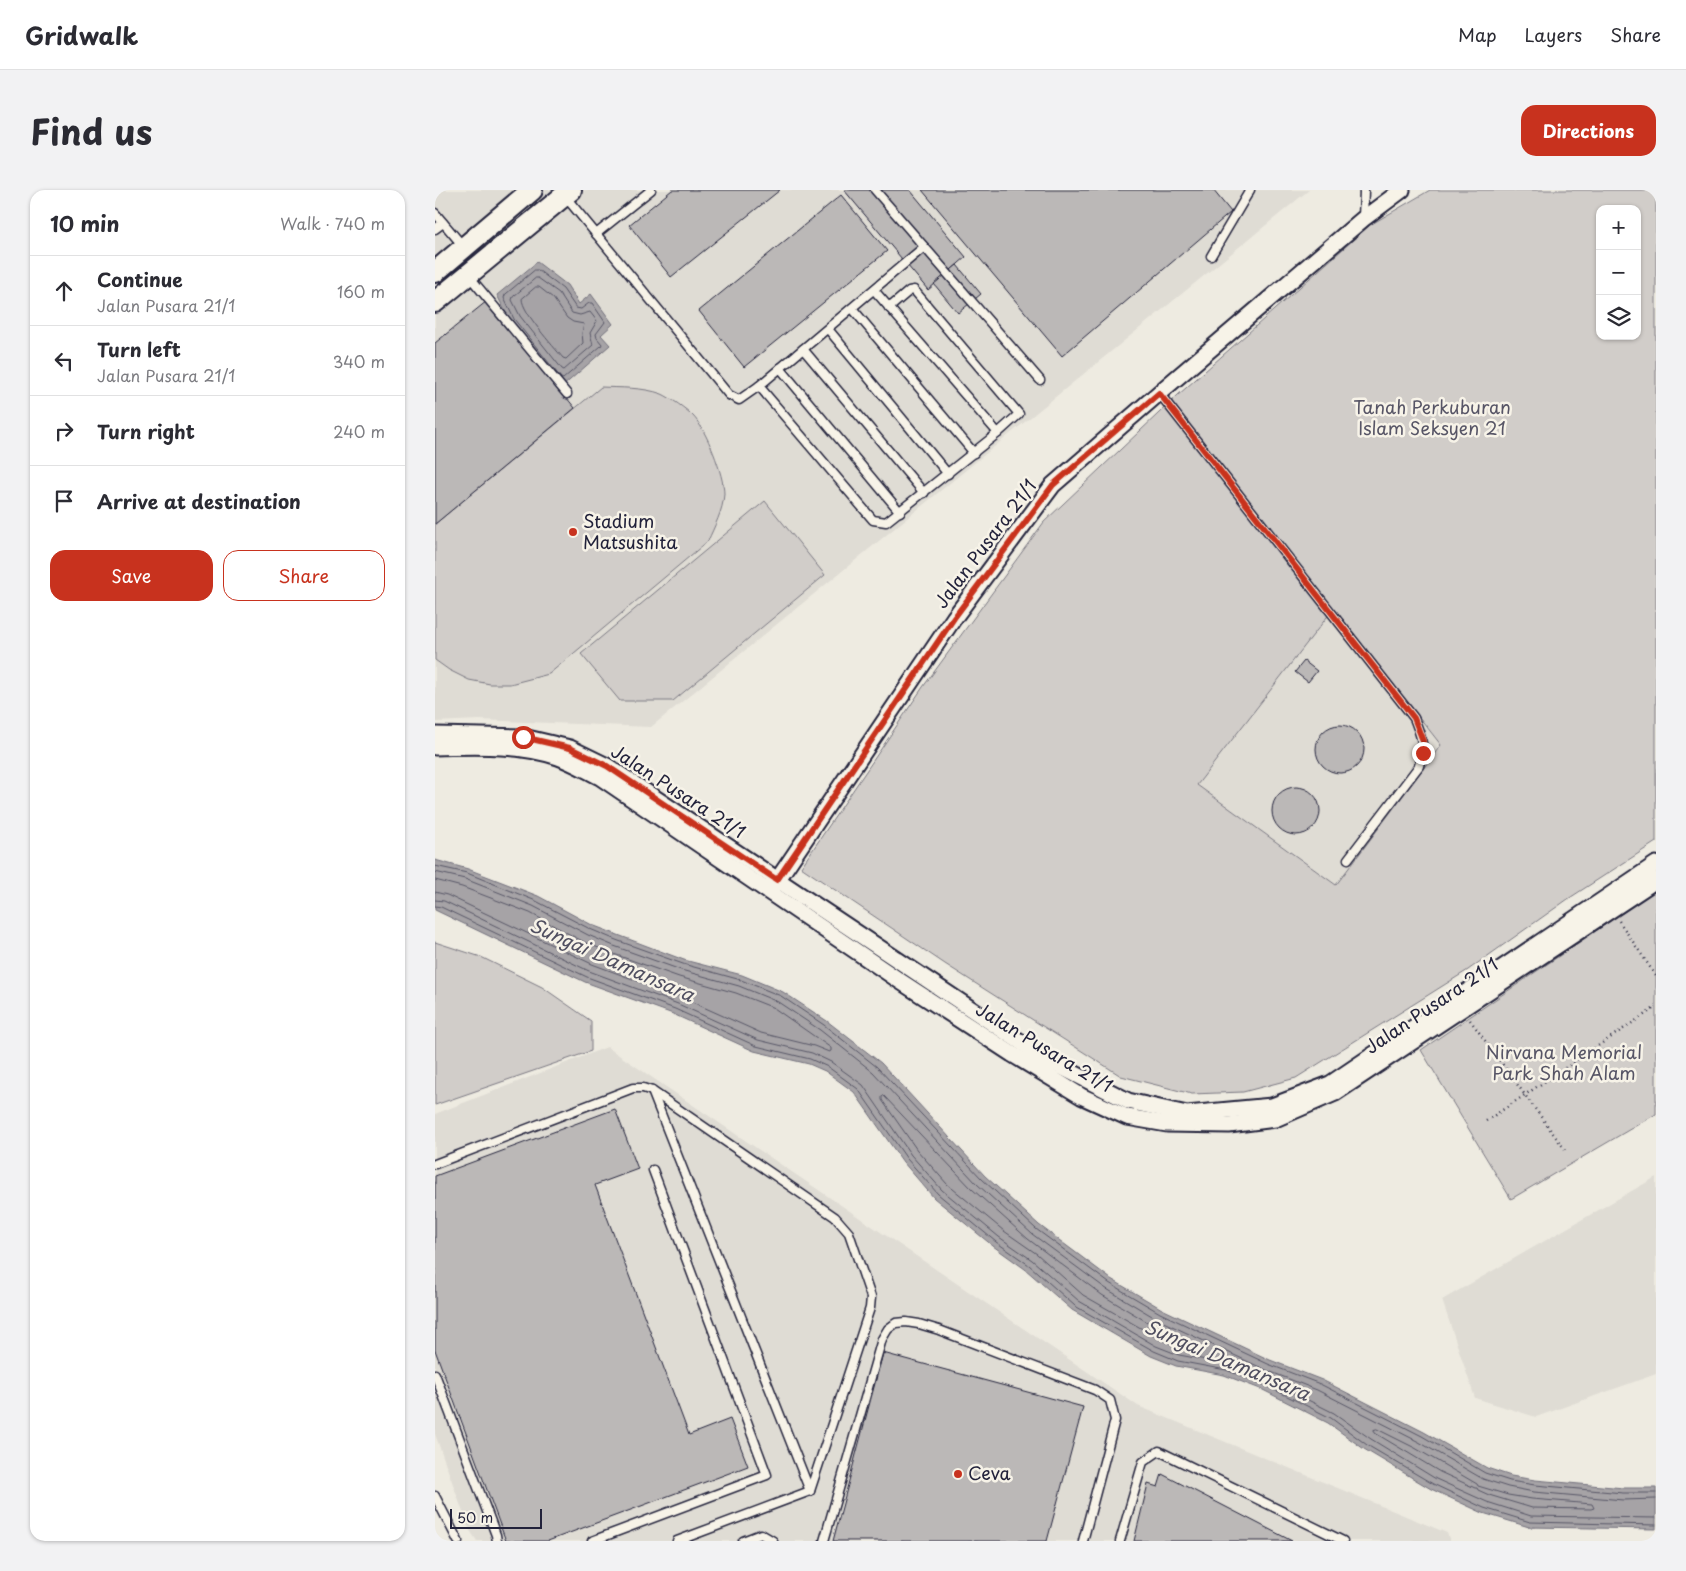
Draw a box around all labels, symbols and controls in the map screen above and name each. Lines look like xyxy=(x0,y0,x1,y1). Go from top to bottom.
text: Gridwalk xyxy=(25,17,138,53)
text: Map xyxy=(1458,21,1497,48)
text: Layers xyxy=(1525,21,1582,48)
text: Share xyxy=(1610,21,1661,48)
text: Find us xyxy=(30,104,152,157)
button: Directions xyxy=(1521,105,1656,156)
map controls xyxy=(1596,205,1641,340)
button: + xyxy=(1596,205,1641,250)
text: 10 min xyxy=(50,207,120,239)
text: Walk · 740 m xyxy=(280,211,385,235)
button: − xyxy=(1596,250,1641,295)
text: Continue xyxy=(97,265,183,293)
icon: ahead xyxy=(50,277,78,305)
text: 160 m xyxy=(337,279,385,303)
text: Jalan Pusara 21/1 xyxy=(97,293,235,317)
button: layers xyxy=(1596,295,1641,340)
text: Turn left xyxy=(97,335,181,363)
icon: left xyxy=(50,347,78,375)
text: 340 m xyxy=(333,349,385,373)
text: Jalan Pusara 21/1 xyxy=(97,363,235,387)
park label: Tanah Perkuburan Islam Seksyen 21 xyxy=(1353,393,1511,441)
icon: right xyxy=(50,417,78,445)
text: Turn right xyxy=(97,417,195,445)
text: 240 m xyxy=(333,419,385,443)
street label: Jalan Pusara 21/1 xyxy=(927,473,1042,613)
icon: arrive xyxy=(50,487,78,515)
text: Arrive at destination xyxy=(97,487,301,515)
place label: Stadium Matsushita xyxy=(583,507,678,555)
marker: Stadium Matsushita xyxy=(567,526,579,538)
button: Save xyxy=(50,550,213,601)
button: Share xyxy=(223,550,385,601)
route start xyxy=(512,726,535,749)
street label: Jalan Pusara 21/1 xyxy=(606,737,751,844)
route end xyxy=(1412,742,1435,765)
water label: Sungai Damansara xyxy=(526,910,700,1008)
street label: Jalan Pusara 21/1 xyxy=(1359,950,1503,1059)
street label: Jalan Pusara 21/1 xyxy=(971,995,1118,1098)
park label: Nirvana Memorial Park Shah Alam xyxy=(1486,1038,1642,1086)
water label: Sungai Damansara xyxy=(1140,1312,1315,1407)
place label: Ceva xyxy=(968,1459,1011,1486)
marker: Ceva xyxy=(952,1468,964,1480)
scale bar xyxy=(450,1506,543,1529)
text: 50 m xyxy=(457,1507,493,1528)

